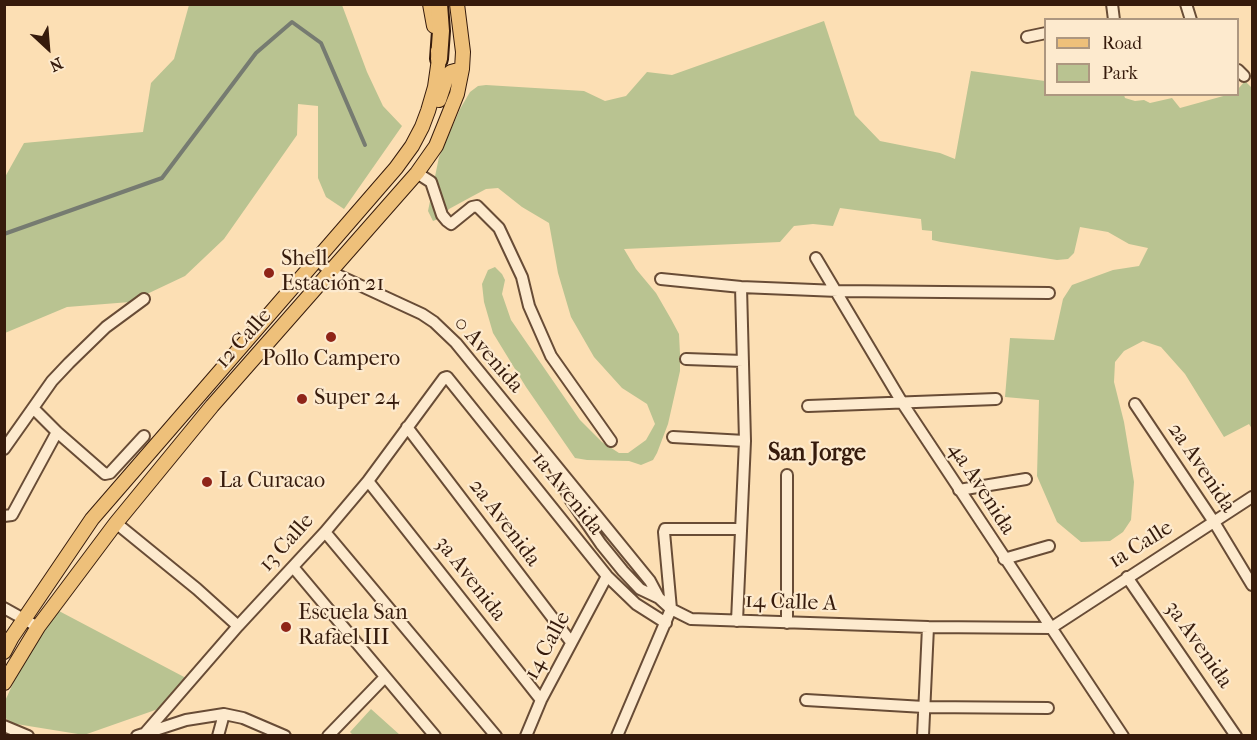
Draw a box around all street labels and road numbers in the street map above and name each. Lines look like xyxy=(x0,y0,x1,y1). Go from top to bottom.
street label: 12 Calle xyxy=(210,304,278,374)
street label: 0 Avenida xyxy=(447,311,529,399)
street label: 2a Avenida xyxy=(1161,418,1241,518)
street label: 4a Avenida xyxy=(942,438,1020,540)
street label: 1a Avenida xyxy=(526,447,608,541)
street label: 2a Avenida xyxy=(463,474,545,572)
street label: 13 Calle xyxy=(254,508,320,578)
street label: 1a Calle xyxy=(1104,515,1178,575)
street label: 3a Avenida xyxy=(429,531,511,627)
street label: 14 Calle A xyxy=(744,588,838,618)
street label: 3a Avenida xyxy=(1158,596,1238,694)
street label: 14 Calle xyxy=(519,607,577,685)

